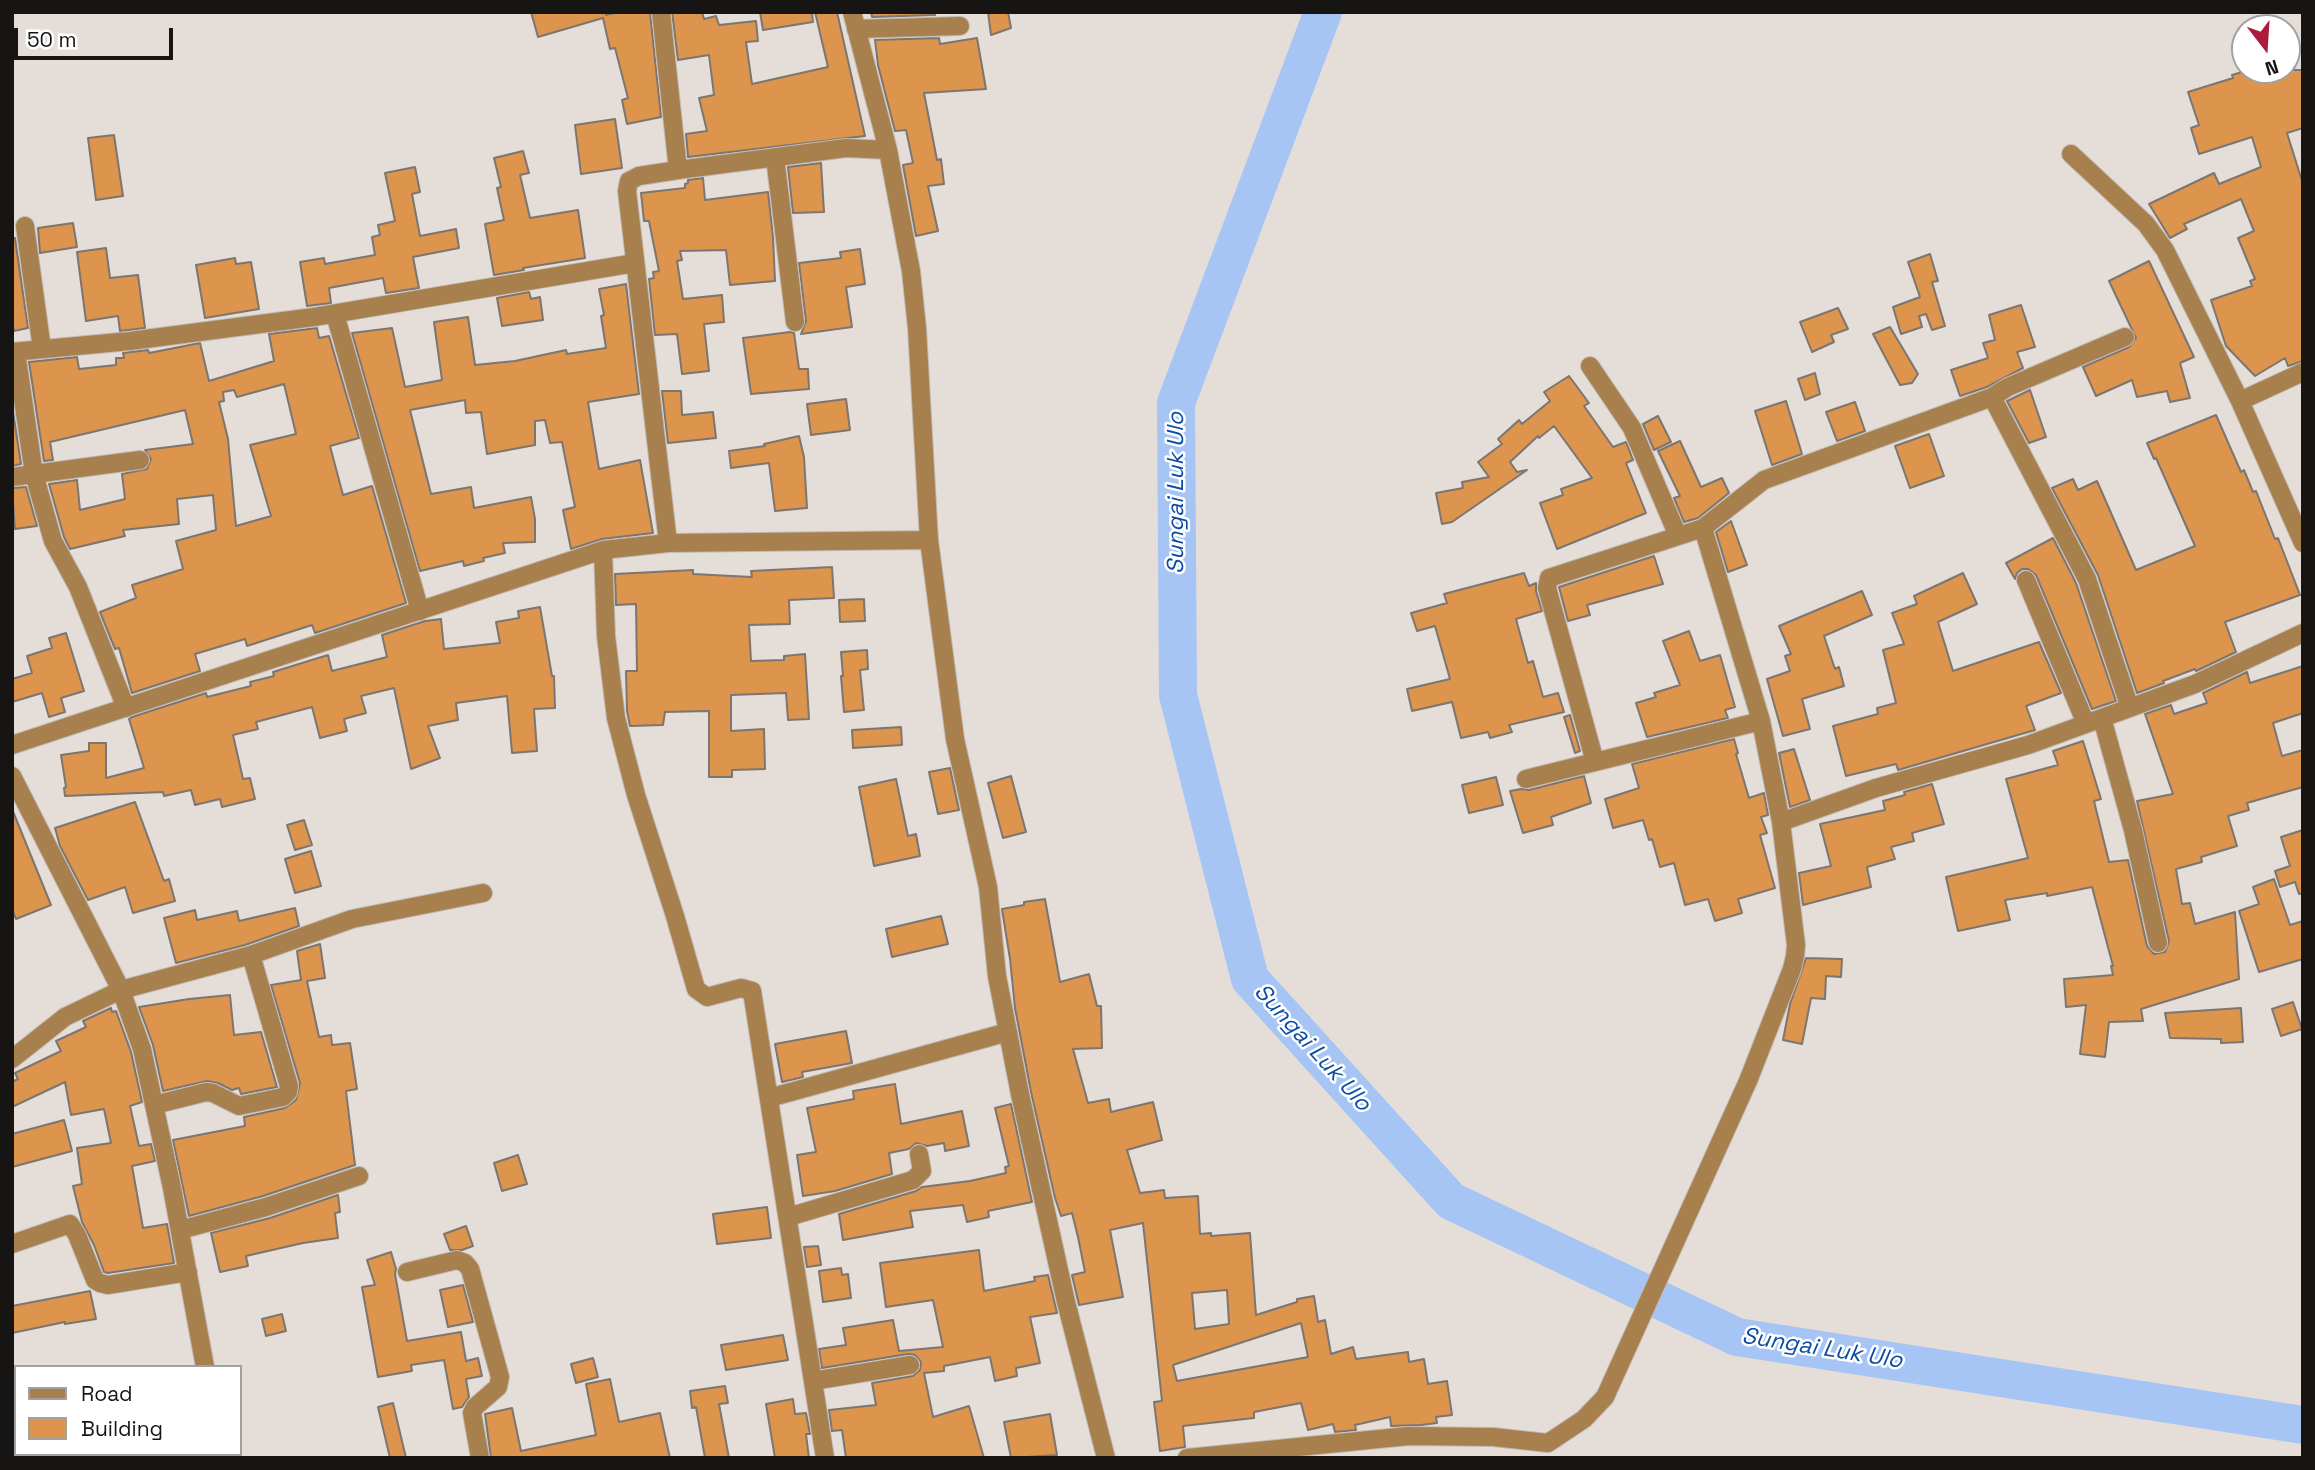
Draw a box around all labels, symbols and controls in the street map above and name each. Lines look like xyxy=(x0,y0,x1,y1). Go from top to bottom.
scale bar xyxy=(18,14,177,58)
north arrow xyxy=(2231,14,2301,84)
text: 50 m xyxy=(27,26,77,53)
text: N xyxy=(2262,54,2281,81)
water label: Sungai Luk Ulo xyxy=(1163,412,1191,574)
water label: Sungai Luk Ulo xyxy=(1248,979,1376,1117)
water label: Sungai Luk Ulo xyxy=(1740,1323,1904,1375)
legend xyxy=(14,1365,242,1456)
text: Road xyxy=(81,1380,133,1407)
text: Building xyxy=(81,1415,163,1442)

